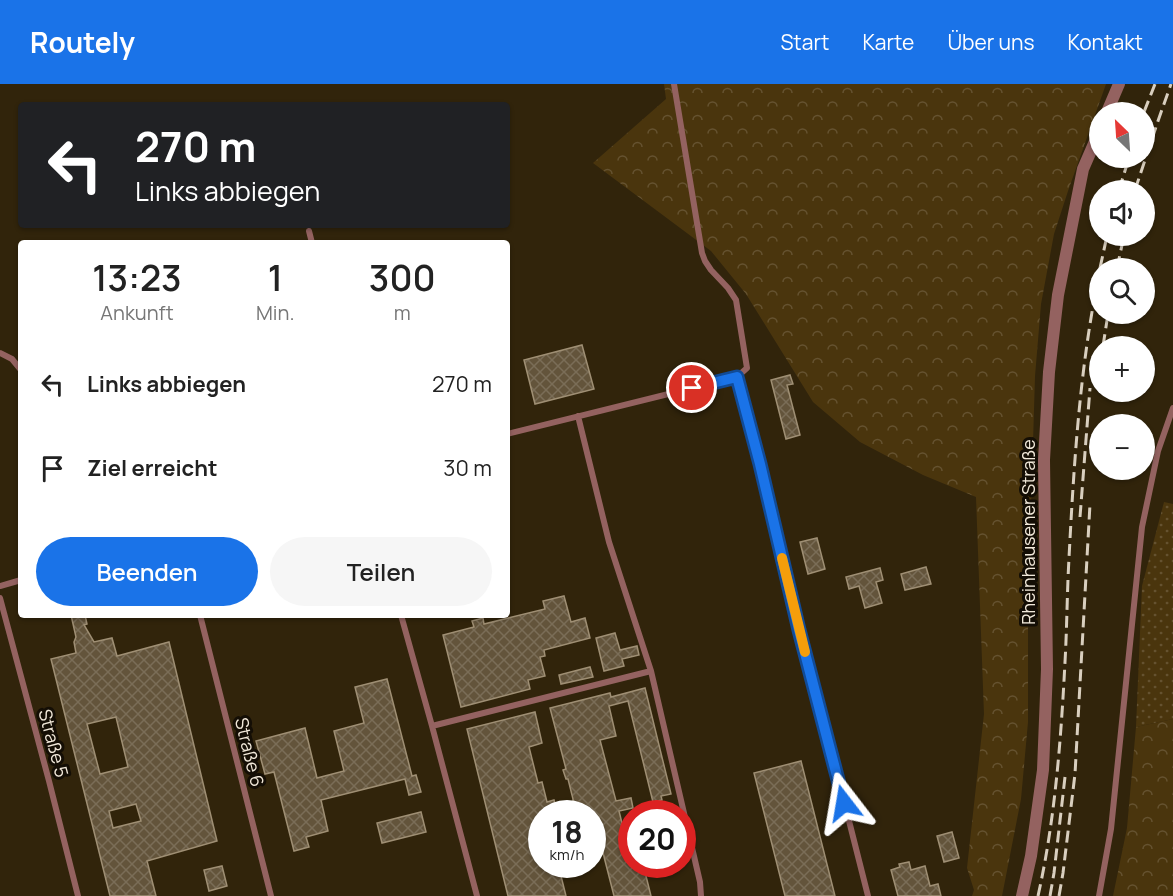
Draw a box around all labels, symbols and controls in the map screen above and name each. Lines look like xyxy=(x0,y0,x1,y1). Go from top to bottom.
text: Routely xyxy=(30,23,135,61)
text: Start xyxy=(780,28,829,56)
text: Karte xyxy=(862,28,914,56)
text: Über uns xyxy=(947,28,1035,56)
text: Kontakt xyxy=(1068,28,1143,56)
north arrow xyxy=(1089,102,1155,168)
map controls xyxy=(1089,102,1155,480)
text: 270 m xyxy=(135,117,256,175)
icon: left xyxy=(36,126,114,204)
text: Links abbiegen xyxy=(135,172,320,209)
button: sound xyxy=(1089,180,1155,246)
text: 13:23 xyxy=(92,253,182,302)
text: 1 xyxy=(268,253,283,302)
text: 300 xyxy=(369,253,436,302)
button: search xyxy=(1089,258,1155,324)
text: Ankunft xyxy=(100,299,174,326)
text: Min. xyxy=(256,299,294,326)
text: m xyxy=(394,299,411,326)
button: + xyxy=(1089,336,1155,402)
pin xyxy=(666,362,717,413)
icon: left xyxy=(36,368,69,401)
text: Links abbiegen xyxy=(87,369,246,399)
text: 270 m xyxy=(432,369,492,399)
icon: arrive xyxy=(675,371,708,404)
button: − xyxy=(1089,414,1155,480)
street label: Rheinhausener Straße xyxy=(1016,439,1040,625)
icon: arrive xyxy=(36,452,69,485)
text: Ziel erreicht xyxy=(87,453,218,483)
text: 30 m xyxy=(443,453,492,483)
button: Beenden xyxy=(36,537,258,606)
button: Teilen xyxy=(270,537,492,606)
street label: Straße 5 xyxy=(33,706,75,780)
street label: Straße 6 xyxy=(230,715,270,789)
position arrow xyxy=(812,771,876,835)
speed limit sign: 20 xyxy=(618,800,696,878)
text: 18 xyxy=(551,811,583,852)
text: km/h xyxy=(550,844,584,865)

